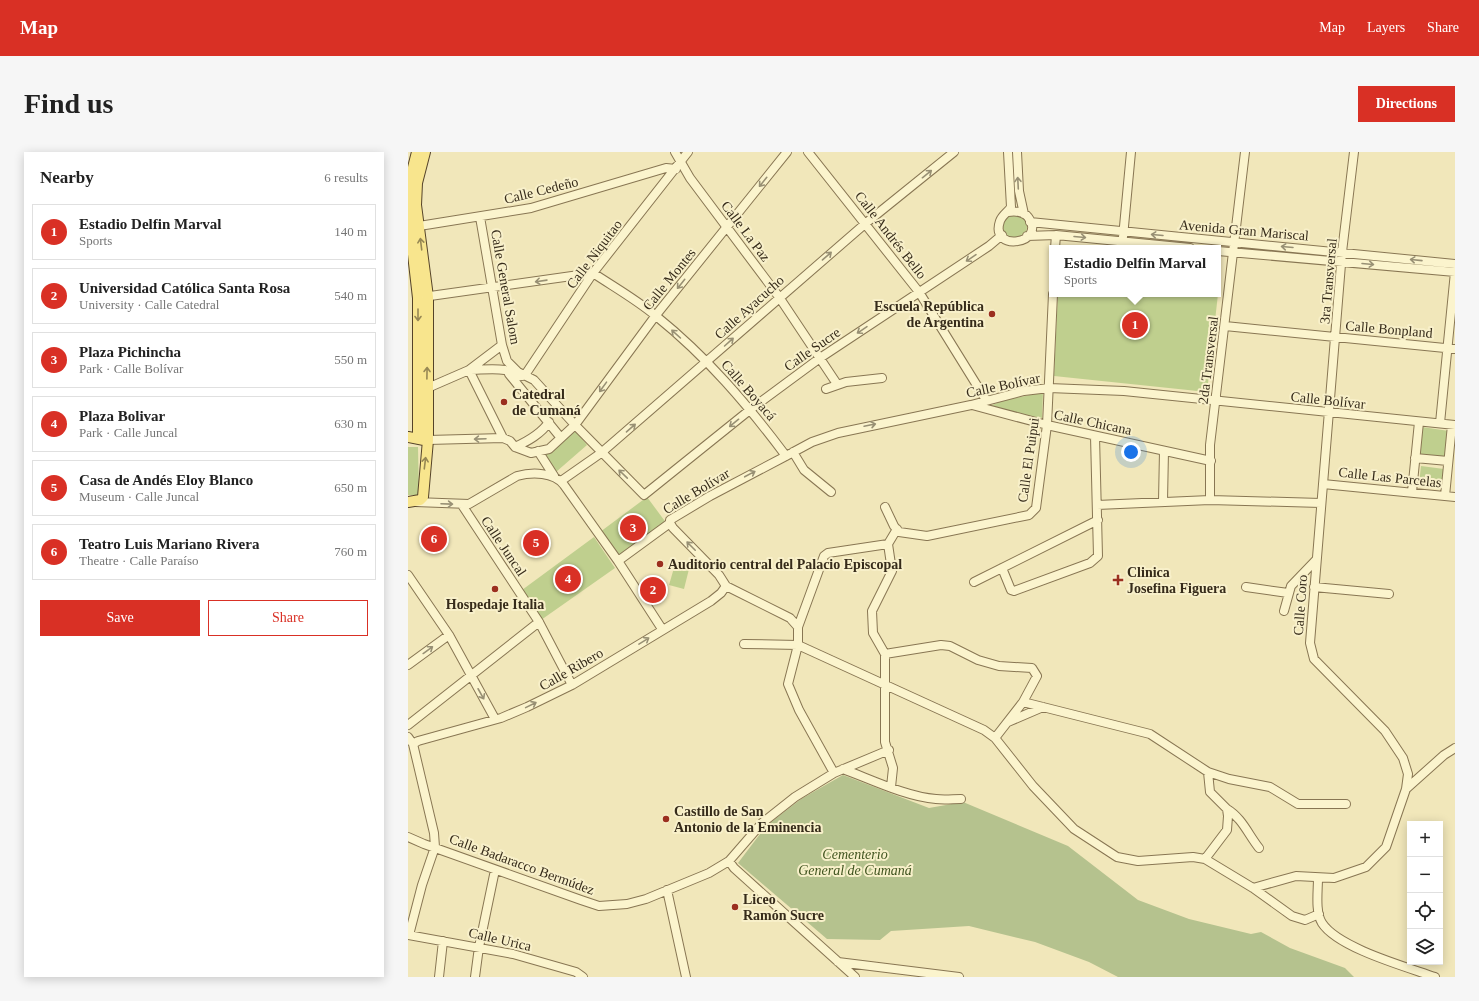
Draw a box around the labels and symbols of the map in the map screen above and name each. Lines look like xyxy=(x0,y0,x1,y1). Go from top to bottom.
one-way arrow xyxy=(921,169,932,178)
street label: Calle Cedeño xyxy=(503,174,580,207)
one-way arrow xyxy=(758,177,767,188)
one-way arrow xyxy=(1015,177,1022,190)
street label: Calle Andrés Bello xyxy=(852,189,929,282)
street label: Calle La Paz xyxy=(718,198,773,264)
street label: Calle Niquitao xyxy=(564,217,625,292)
street label: Avenida Gran Mariscal xyxy=(1178,217,1310,244)
street label: Calle General Salom xyxy=(488,228,523,346)
one-way arrow xyxy=(1151,232,1164,239)
one-way arrow xyxy=(1073,234,1086,241)
street label: 3ra Transversal xyxy=(1317,237,1340,325)
one-way arrow xyxy=(417,238,425,251)
one-way arrow xyxy=(1281,244,1294,251)
street label: Calle Montes xyxy=(640,245,699,313)
one-way arrow xyxy=(821,252,832,261)
one-way arrow xyxy=(965,254,976,262)
one-way arrow xyxy=(1410,256,1423,264)
one-way arrow xyxy=(1361,261,1374,268)
street label: Calle Ayacucho xyxy=(712,272,787,342)
one-way arrow xyxy=(535,277,548,285)
one-way arrow xyxy=(677,278,686,289)
place label: Escuela República de Argentina xyxy=(874,299,984,330)
one-way arrow xyxy=(414,308,422,321)
marker: Escuela República de Argentina xyxy=(987,309,997,319)
pin: 1 xyxy=(1122,310,1148,340)
street label: 2da Transversal xyxy=(1196,315,1221,405)
street label: Calle Bonpland xyxy=(1345,318,1433,341)
street label: Calle Sucre xyxy=(781,325,843,374)
one-way arrow xyxy=(857,326,868,334)
one-way arrow xyxy=(670,329,681,338)
one-way arrow xyxy=(724,338,734,347)
street label: Calle Boyacá xyxy=(718,357,779,424)
one-way arrow xyxy=(423,367,431,380)
street label: Calle Bolívar xyxy=(965,370,1042,401)
one-way arrow xyxy=(599,382,607,393)
place label: Catedral de Cumaná xyxy=(512,387,581,418)
street label: Calle Bolívar xyxy=(1290,389,1366,412)
marker: Catedral de Cumaná xyxy=(499,397,509,407)
street label: Calle Chicana xyxy=(1053,407,1134,438)
street label: Calle El Puipui xyxy=(1015,417,1042,503)
one-way arrow xyxy=(729,418,740,427)
one-way arrow xyxy=(863,421,876,429)
one-way arrow xyxy=(626,423,636,432)
one-way arrow xyxy=(474,435,487,442)
your location xyxy=(1121,442,1141,462)
one-way arrow xyxy=(422,457,429,470)
street label: Calle Las Parcelas xyxy=(1338,465,1442,490)
street label: Calle Bolívar xyxy=(660,466,733,517)
one-way arrow xyxy=(618,469,628,479)
one-way arrow xyxy=(744,470,756,478)
one-way arrow xyxy=(440,500,453,508)
pin: 3 xyxy=(620,513,646,543)
street label: Calle Juncal xyxy=(478,514,529,579)
pin: 6 xyxy=(421,524,447,554)
pin: 5 xyxy=(523,528,549,558)
one-way arrow xyxy=(686,541,696,551)
place label: Auditorio central del Palacio Episcopal xyxy=(668,557,902,572)
marker: Auditorio central del Palacio Episcopal xyxy=(655,559,665,569)
pin: 4 xyxy=(555,564,581,594)
place label: Clinica Josefina Figuera xyxy=(1127,565,1226,596)
marker: Clinica Josefina Figuera xyxy=(1112,574,1124,586)
street label: Calle Coro xyxy=(1291,574,1310,636)
pin: 2 xyxy=(640,575,666,605)
marker: Hospedaje Italia xyxy=(490,584,500,594)
place label: Hospedaje Italia xyxy=(446,597,544,612)
one-way arrow xyxy=(638,636,650,644)
street label: Calle Ribero xyxy=(537,645,606,694)
one-way arrow xyxy=(423,646,434,654)
one-way arrow xyxy=(478,688,485,700)
one-way arrow xyxy=(525,701,537,708)
place label: Castillo de San Antonio de la Eminencia xyxy=(674,804,821,835)
marker: Castillo de San Antonio de la Eminencia xyxy=(661,814,671,824)
street label: Calle Badaracco Bermúdez xyxy=(447,831,596,898)
park label: Cementerio General de Cumaná xyxy=(798,847,912,878)
place label: Liceo Ramón Sucre xyxy=(743,892,824,923)
marker: Liceo Ramón Sucre xyxy=(730,902,740,912)
street label: Calle Urica xyxy=(467,925,534,954)

